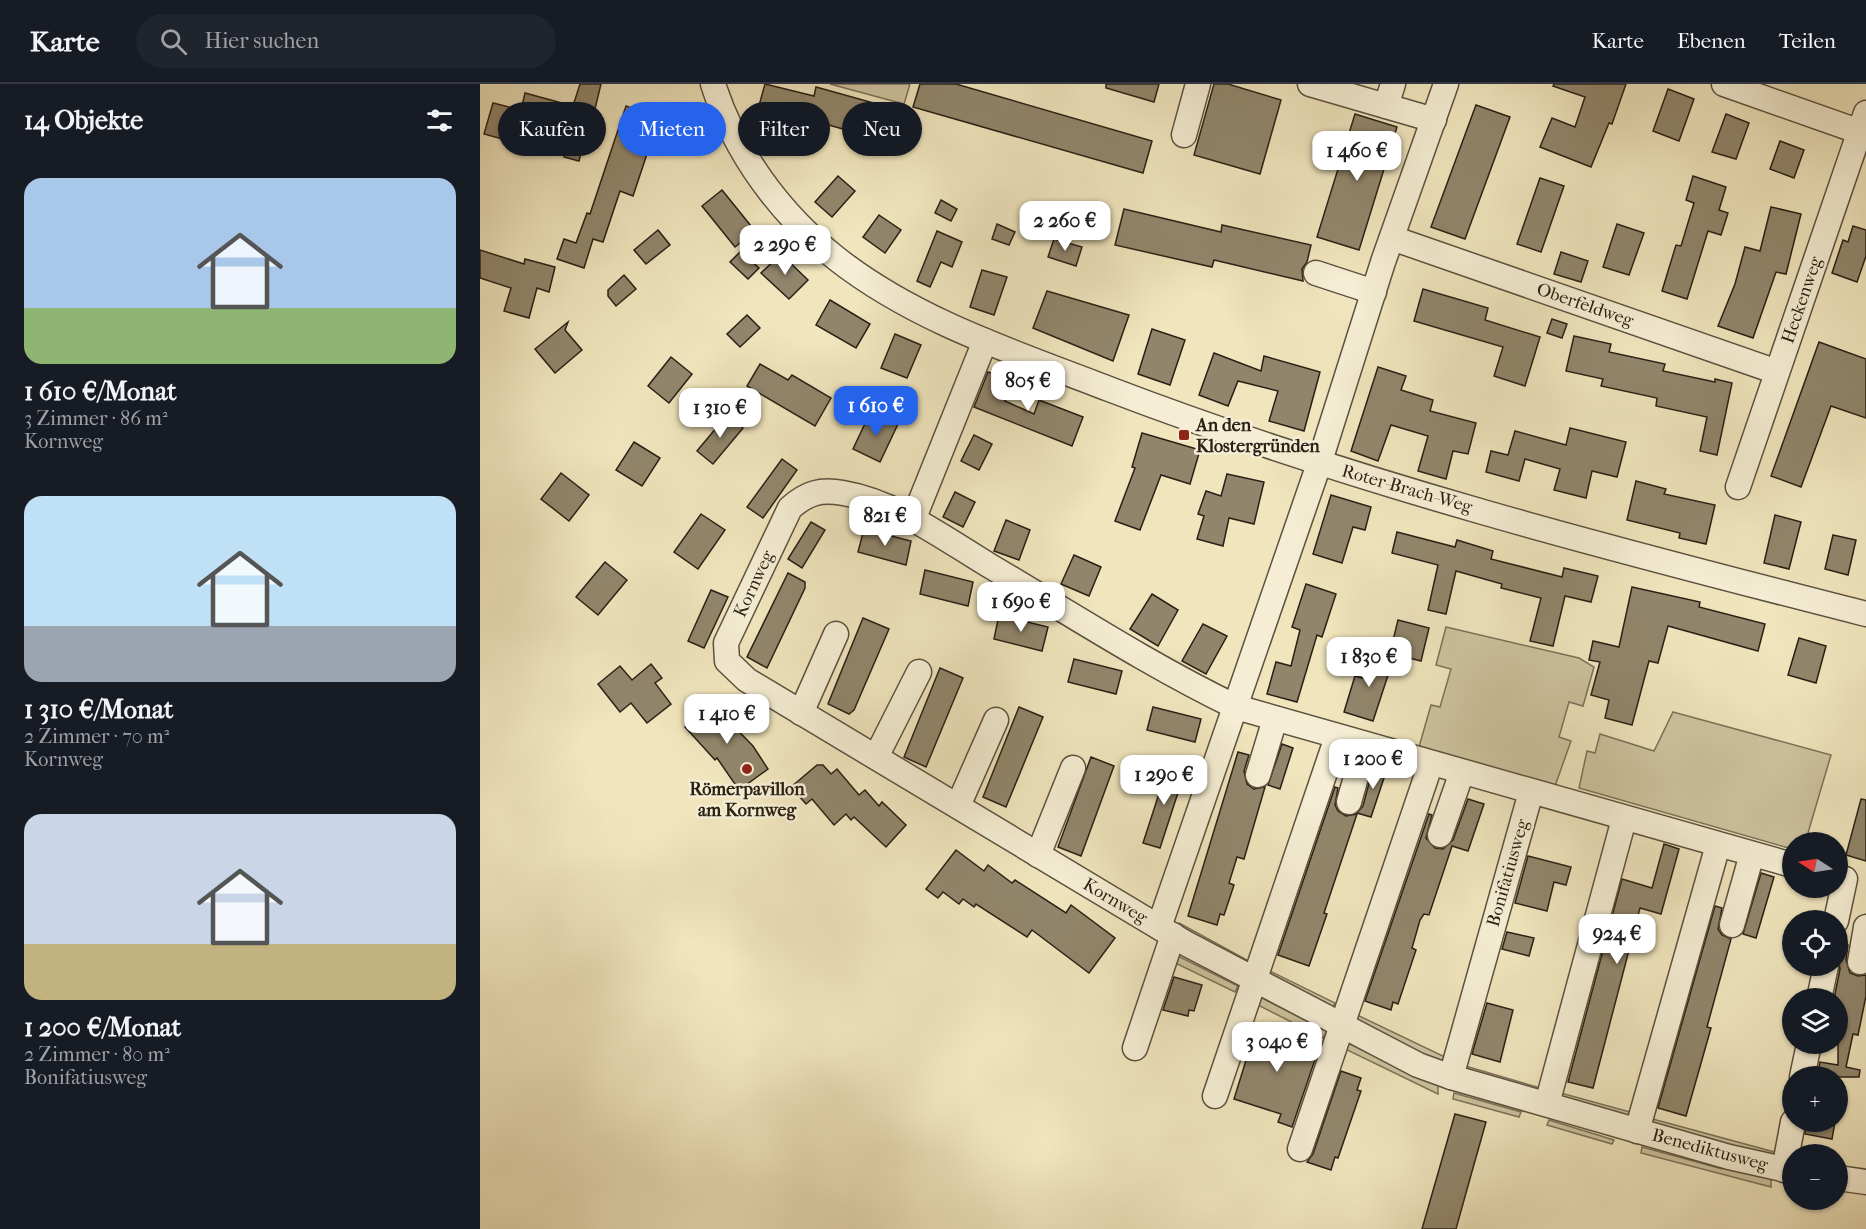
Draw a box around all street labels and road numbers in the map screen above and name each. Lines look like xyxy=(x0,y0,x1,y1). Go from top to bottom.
street label: Heckenweg xyxy=(1777,253,1827,346)
street label: Oberfeldweg xyxy=(1534,279,1636,331)
street label: Roter-Brach-Weg xyxy=(1339,460,1475,518)
street label: Kornweg xyxy=(729,547,779,621)
street label: Bonifatiusweg xyxy=(1483,817,1533,929)
street label: Kornweg xyxy=(1079,874,1151,929)
street label: Benediktusweg xyxy=(1650,1124,1771,1176)

